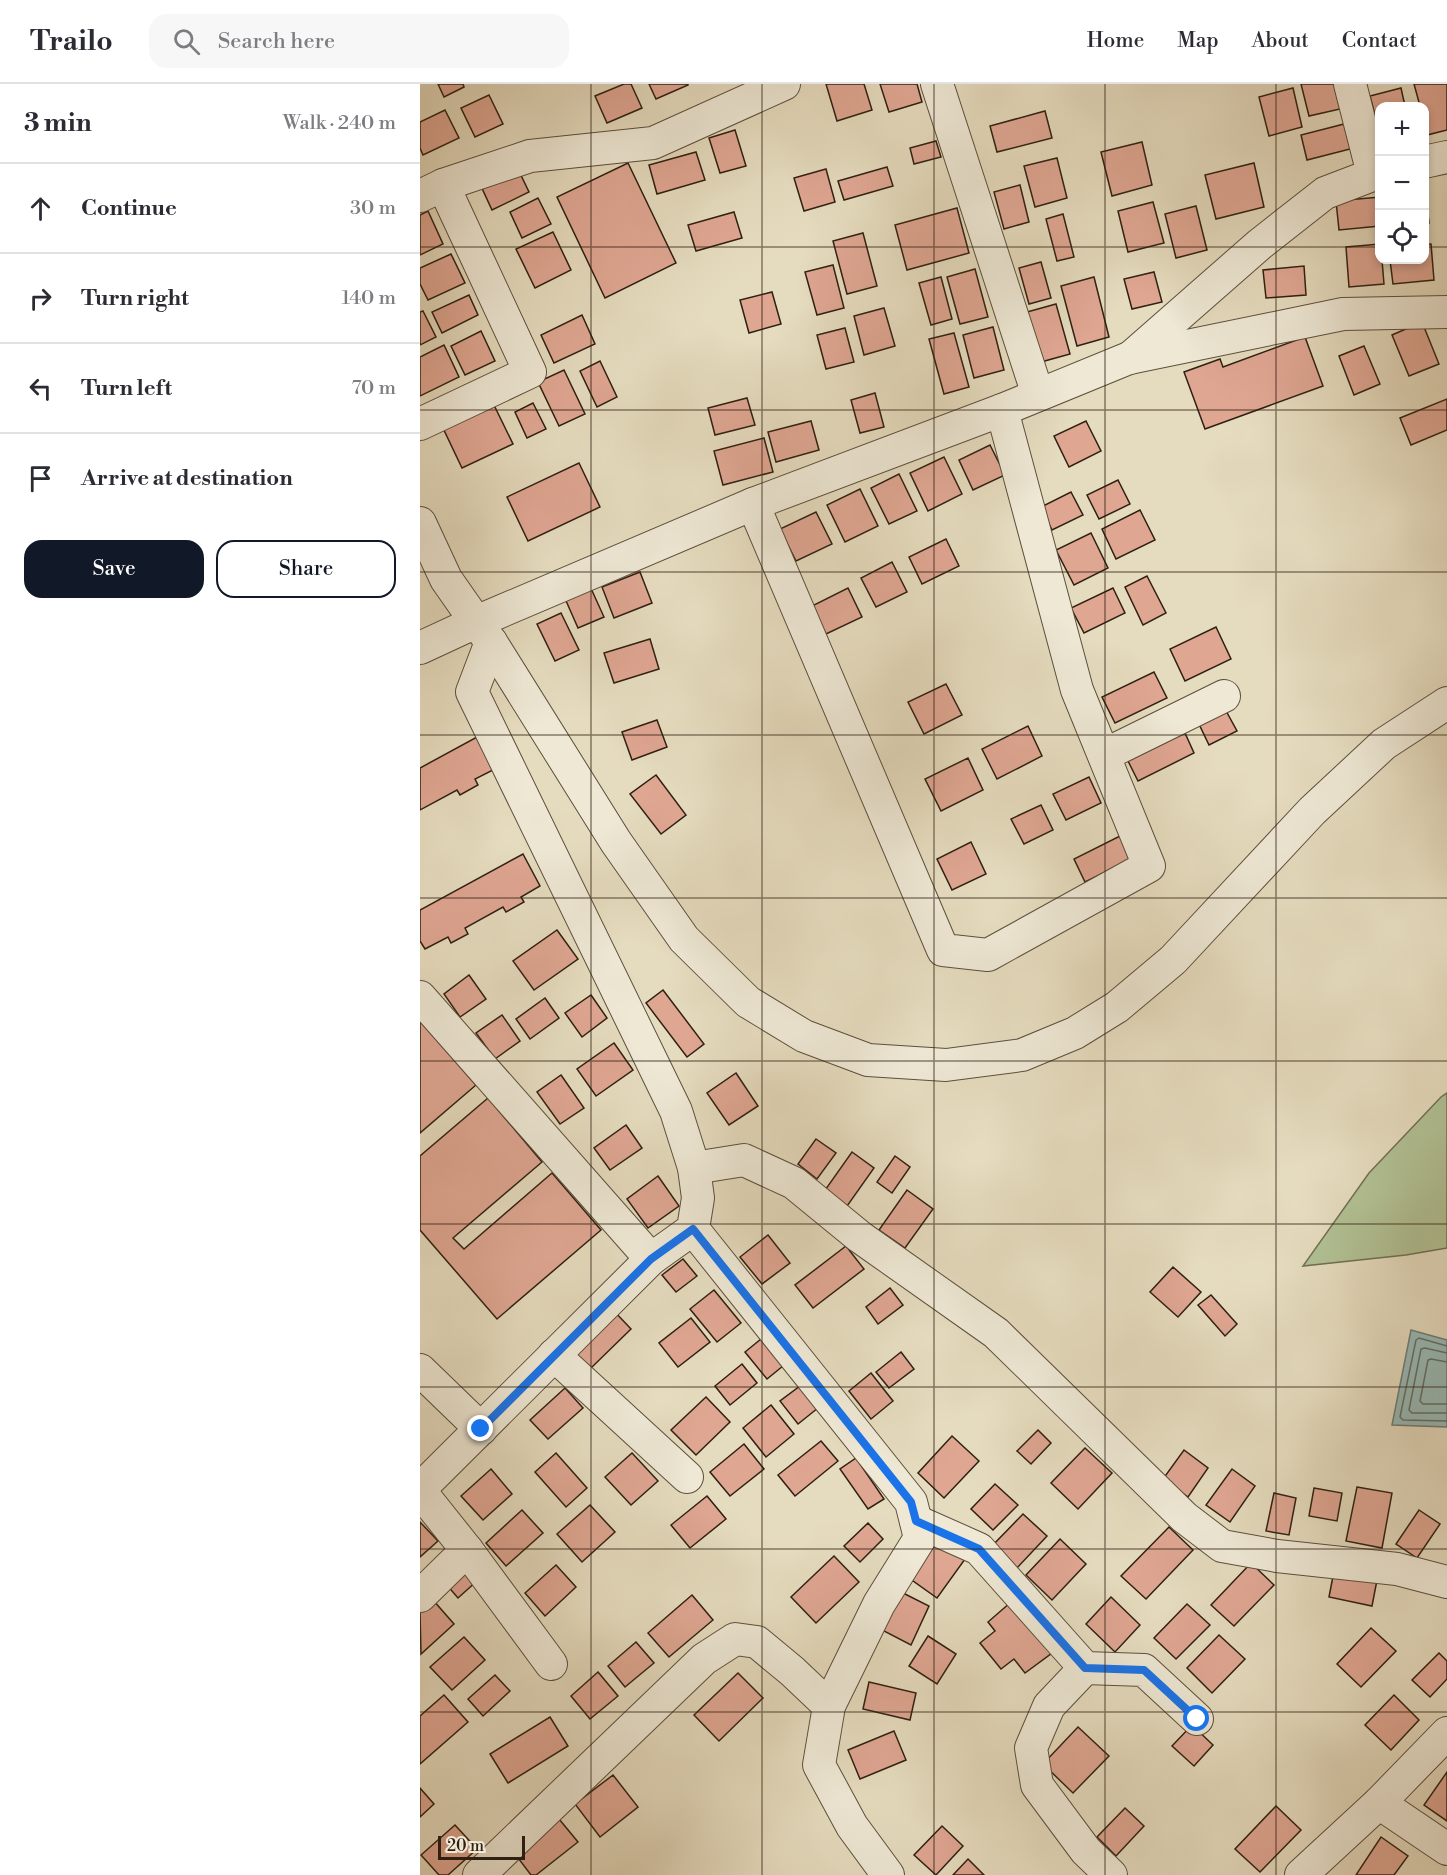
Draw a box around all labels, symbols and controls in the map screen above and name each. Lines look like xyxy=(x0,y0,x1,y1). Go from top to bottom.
search box xyxy=(149,14,569,68)
text: Trailo xyxy=(30,24,113,59)
icon: search xyxy=(170,25,203,58)
text: Search here xyxy=(218,28,335,55)
text: Home xyxy=(1087,28,1144,54)
text: Map xyxy=(1177,28,1219,54)
text: About xyxy=(1252,28,1309,54)
text: Contact xyxy=(1342,28,1417,54)
map controls xyxy=(1375,102,1429,264)
button: + xyxy=(1375,102,1429,156)
text: 3 min xyxy=(24,107,92,139)
text: Walk · 240 m xyxy=(283,111,396,136)
button: − xyxy=(1375,156,1429,210)
icon: ahead xyxy=(24,192,57,225)
text: Continue xyxy=(81,195,177,222)
text: 30 m xyxy=(350,196,396,221)
button: locate xyxy=(1375,210,1429,264)
icon: right xyxy=(24,282,57,315)
text: Turn right xyxy=(81,285,189,312)
text: 140 m xyxy=(341,286,396,311)
icon: left xyxy=(24,372,57,405)
text: Turn left xyxy=(81,375,172,402)
text: 70 m xyxy=(352,376,396,401)
icon: arrive xyxy=(24,462,57,495)
text: Arrive at destination xyxy=(81,465,293,492)
button: Save xyxy=(24,540,204,598)
button: Share xyxy=(216,540,396,598)
route end xyxy=(467,1415,493,1441)
route start xyxy=(1183,1705,1209,1731)
scale bar xyxy=(438,1833,525,1860)
text: 20 m xyxy=(447,1836,484,1856)

